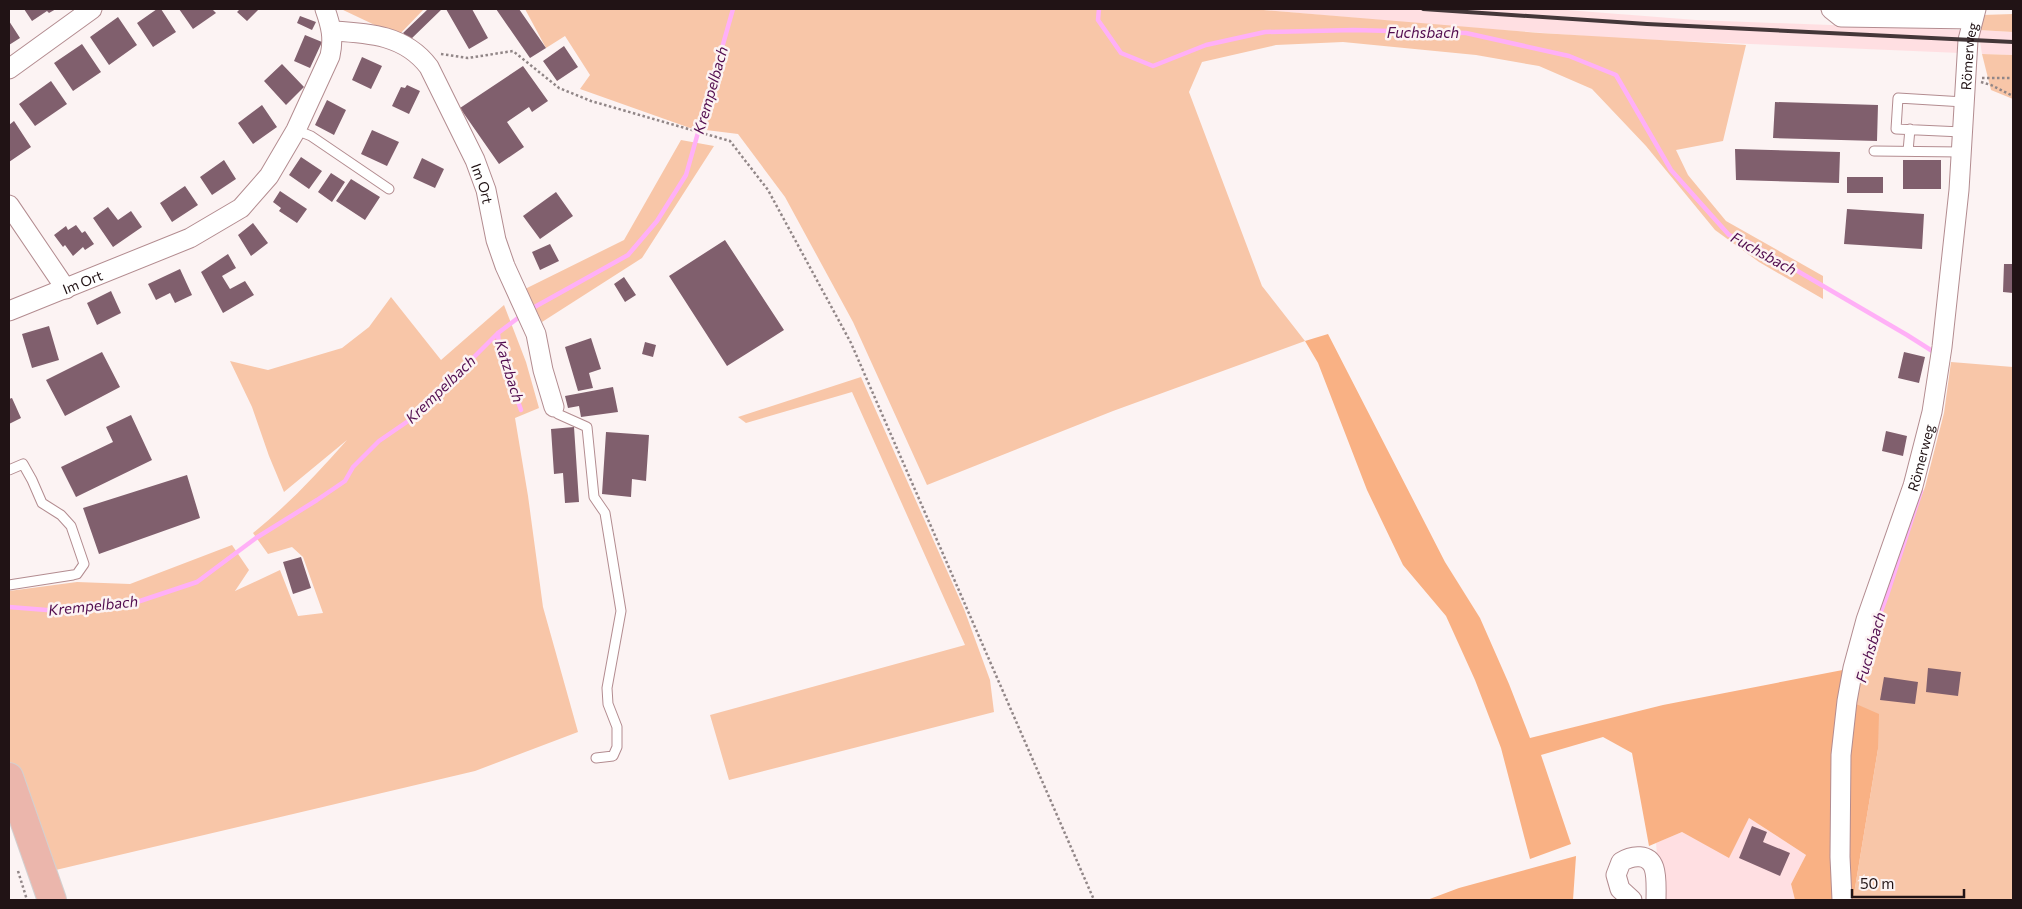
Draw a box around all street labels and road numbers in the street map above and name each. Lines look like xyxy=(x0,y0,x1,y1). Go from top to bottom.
street label: Römerweg xyxy=(1957,20,1981,91)
street label: Im Ort xyxy=(468,161,497,205)
street label: Im Ort xyxy=(60,266,105,297)
street label: Römerweg xyxy=(1903,422,1937,493)

